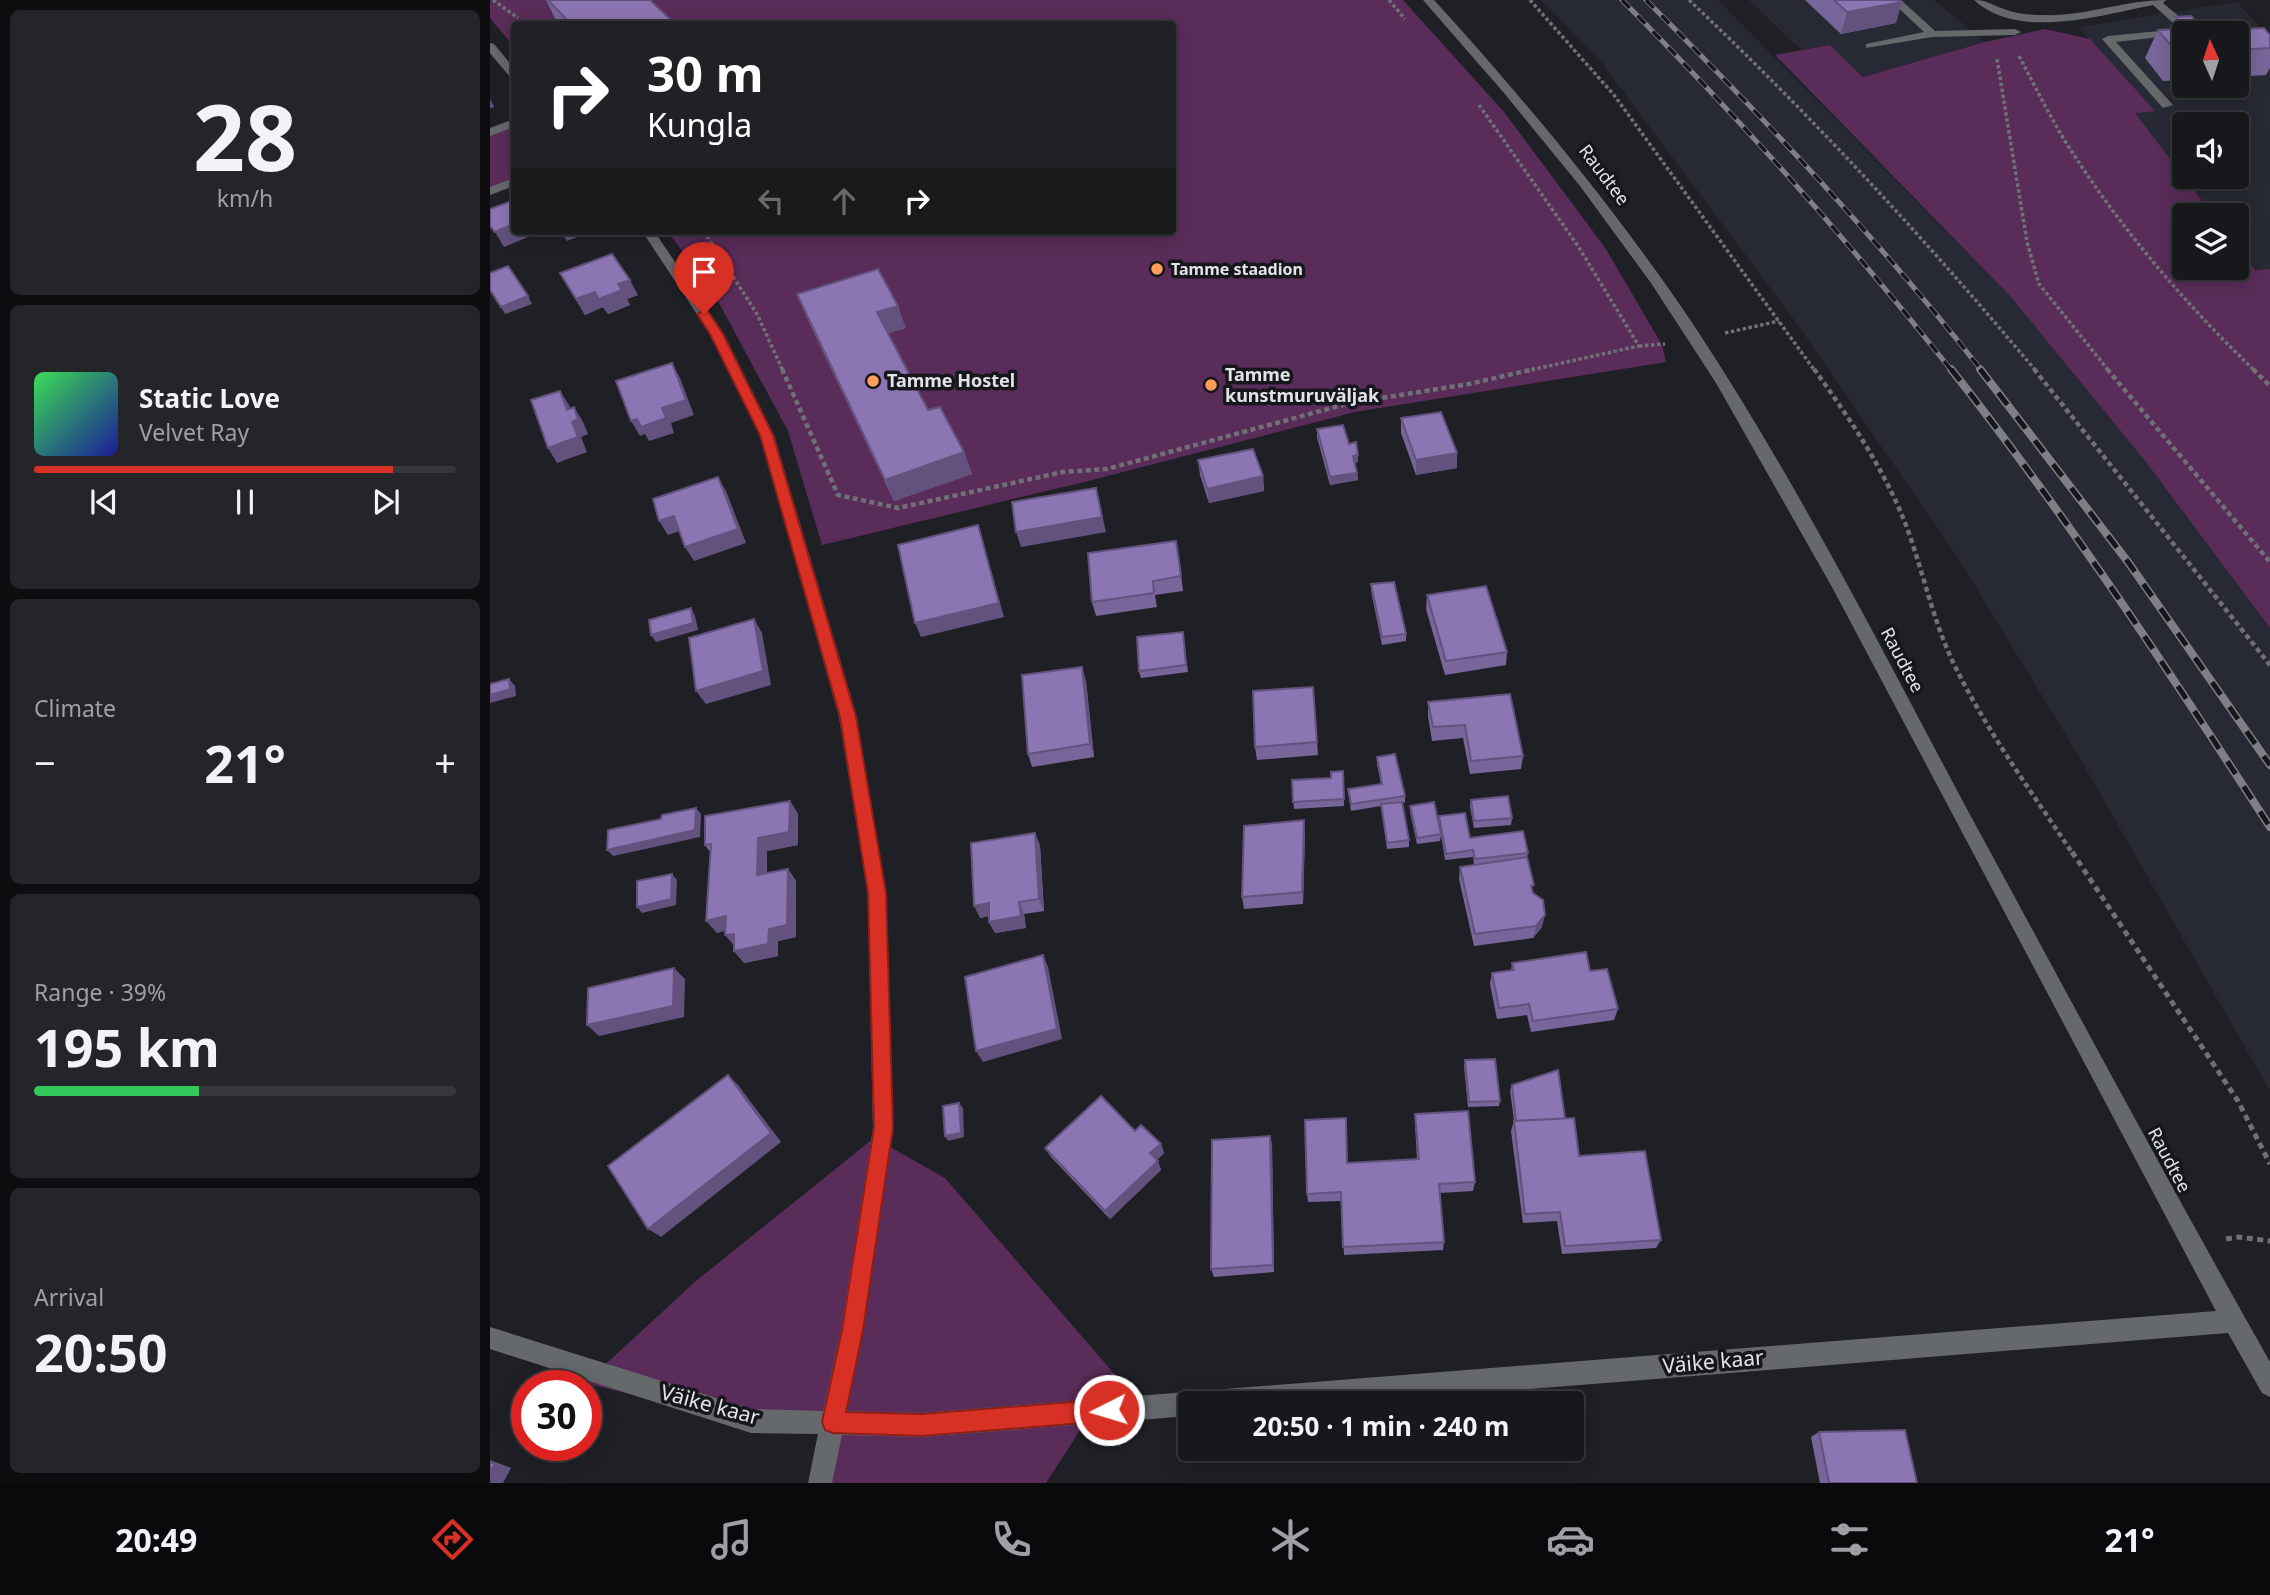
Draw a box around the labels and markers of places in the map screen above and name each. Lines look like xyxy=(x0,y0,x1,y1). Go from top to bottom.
pin xyxy=(674,242,734,314)
place label: Tamme staadion xyxy=(1171,258,1303,280)
marker: Tamme staadion xyxy=(1149,261,1165,277)
place label: Tamme kunstmuruväljak xyxy=(1225,362,1380,407)
place label: Tamme Hostel xyxy=(887,368,1015,392)
marker: Tamme Hostel xyxy=(865,373,881,389)
marker: Tamme kunstmuruväljak xyxy=(1203,377,1219,393)

